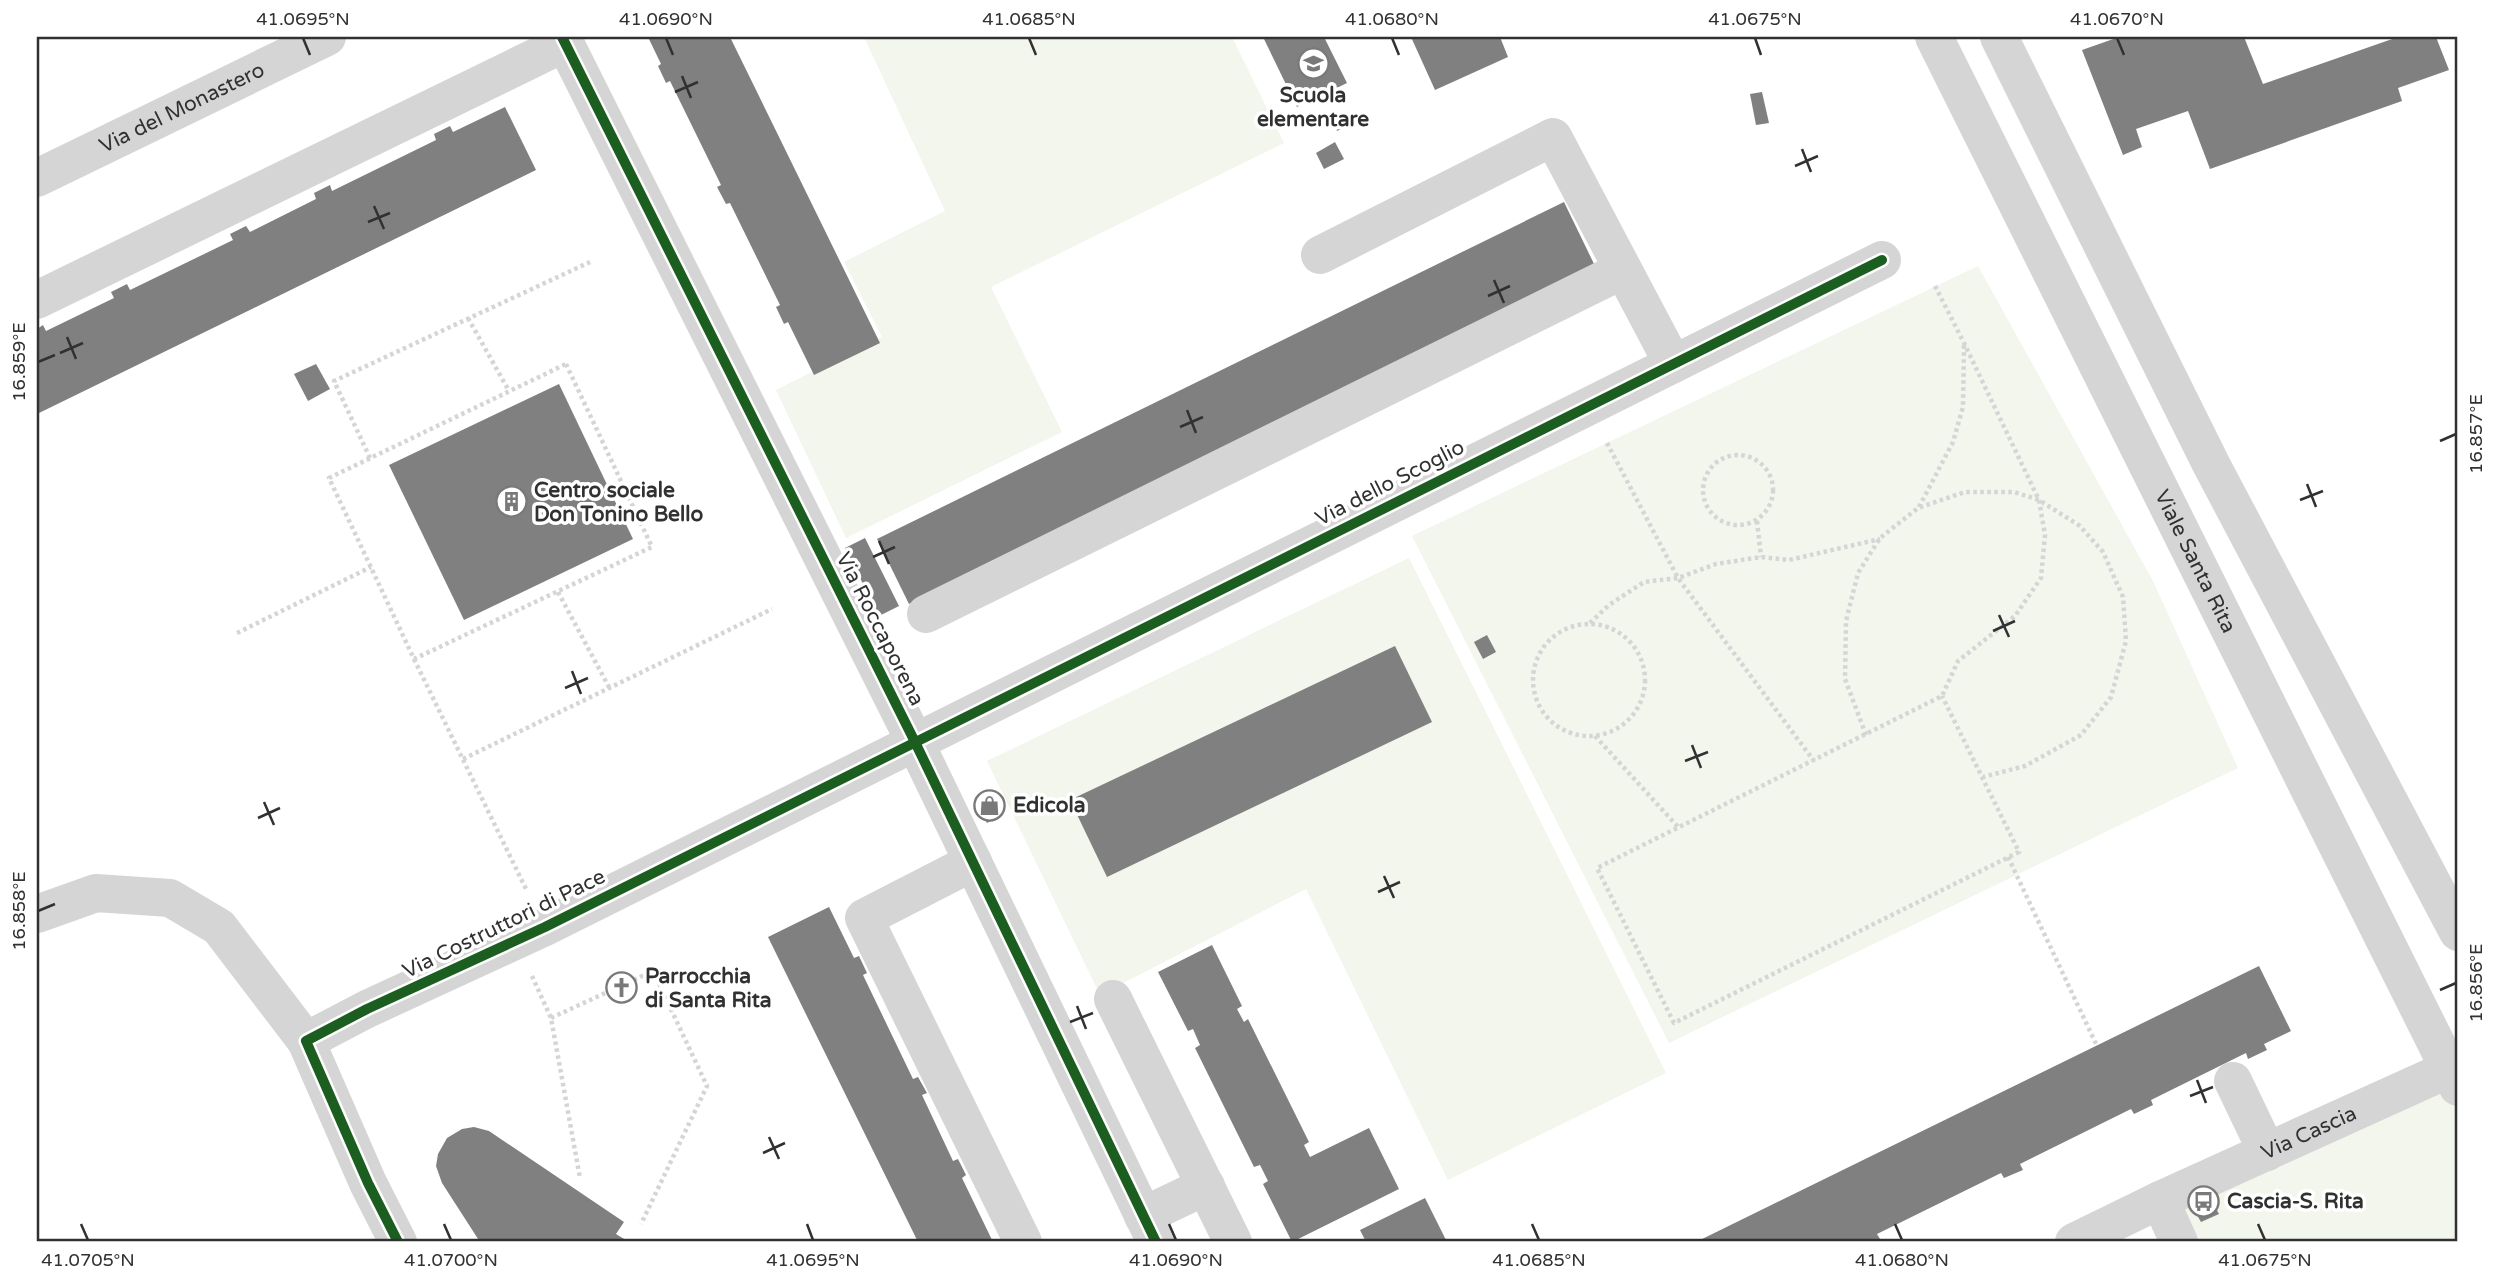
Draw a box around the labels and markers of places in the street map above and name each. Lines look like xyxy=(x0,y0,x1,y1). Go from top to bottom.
school or university icon: Scuola elementare xyxy=(1296,46,1330,80)
place label: Scuola elementare xyxy=(1257,83,1369,132)
place label: Centro sociale Don Tonino Bello xyxy=(534,478,703,527)
building icon: Centro sociale Don Tonino Bello xyxy=(494,485,528,519)
shop icon: Edicola xyxy=(973,788,1007,822)
place label: Edicola xyxy=(1013,793,1086,818)
place label: Parrocchia di Santa Rita xyxy=(645,964,772,1013)
church icon: Parrocchia di Santa Rita xyxy=(605,971,639,1005)
bus stop icon: Cascia-S. Rita xyxy=(2187,1184,2221,1218)
place label: Cascia-S. Rita xyxy=(2227,1189,2364,1214)

